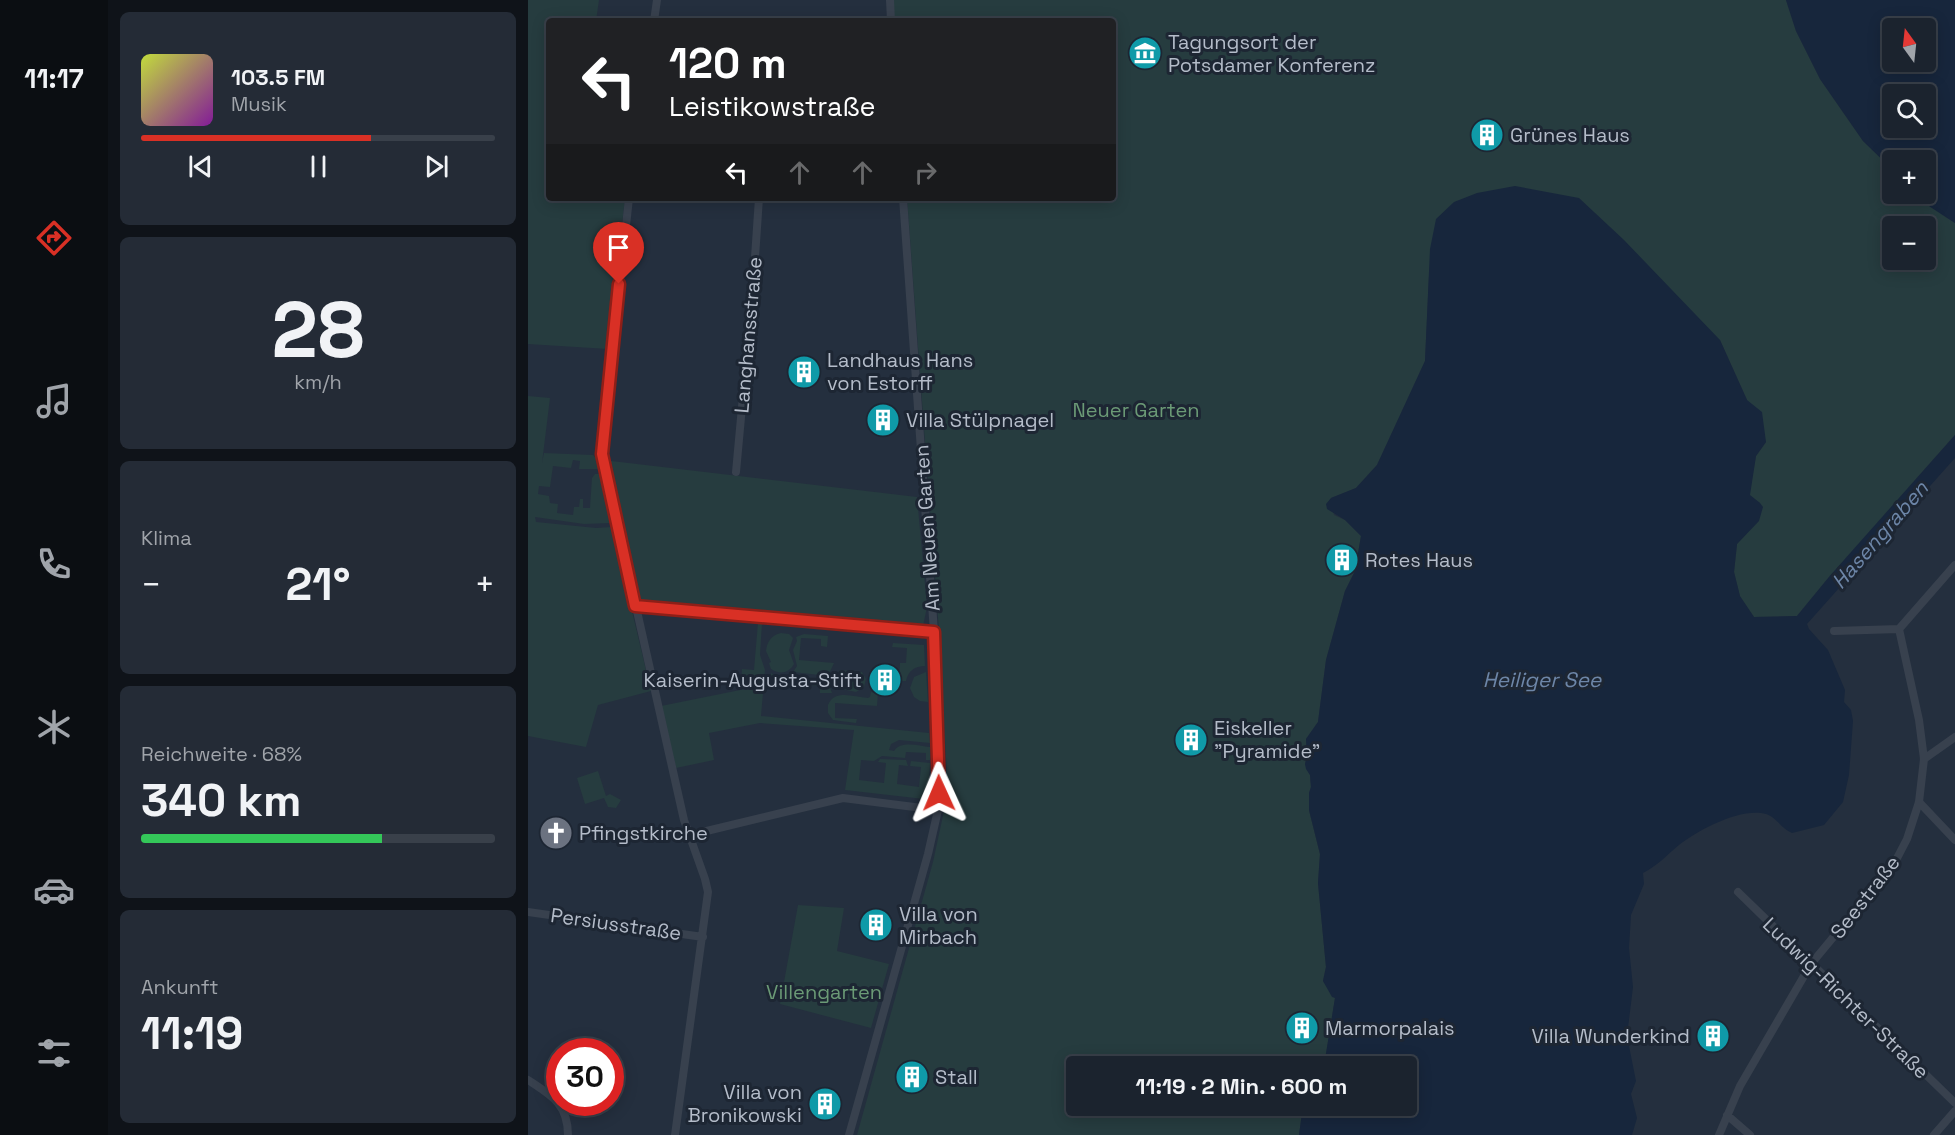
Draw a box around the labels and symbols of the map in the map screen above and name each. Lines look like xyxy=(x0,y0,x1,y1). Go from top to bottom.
north arrow xyxy=(1882,18,1936,72)
place label: Tagungsort der Potsdamer Konferenz xyxy=(1168,29,1376,78)
museum icon: Tagungsort der Potsdamer Konferenz xyxy=(1127,35,1163,71)
building icon: Grünes Haus xyxy=(1469,117,1505,153)
place label: Grünes Haus xyxy=(1510,122,1630,148)
pin xyxy=(593,222,644,284)
street label: Langhansstraße xyxy=(728,256,768,414)
place label: Landhaus Hans von Estorff xyxy=(827,347,973,396)
building icon: Landhaus Hans von Estorff xyxy=(786,354,822,390)
park label: Neuer Garten xyxy=(1072,397,1200,423)
building icon: Villa Stülpnagel xyxy=(865,402,901,438)
place label: Villa Stülpnagel xyxy=(906,407,1054,433)
street label: Am Neuen Garten xyxy=(908,444,946,612)
water label: Hasengraben xyxy=(1825,474,1935,594)
building icon: Rotes Haus xyxy=(1324,542,1360,578)
place label: Rotes Haus xyxy=(1365,547,1473,573)
building icon: Kaiserin-Augusta-Stift xyxy=(867,662,903,698)
water label: Heiliger See xyxy=(1483,666,1603,693)
place label: Kaiserin-Augusta-Stift xyxy=(644,667,862,693)
place label: Eiskeller "Pyramide" xyxy=(1214,715,1320,764)
building icon: Eiskeller "Pyramide" xyxy=(1173,722,1209,758)
position arrow xyxy=(907,761,971,825)
church icon: Pfingstkirche xyxy=(538,815,574,851)
place label: Pfingstkirche xyxy=(579,820,708,846)
street label: Seestraße xyxy=(1824,850,1906,944)
place label: Villa von Mirbach xyxy=(899,901,978,950)
street label: Persiusstraße xyxy=(549,902,683,946)
building icon: Villa von Mirbach xyxy=(858,907,894,943)
street label: Ludwig-Richter-Straße xyxy=(1757,912,1935,1084)
park label: Villengarten xyxy=(766,979,882,1005)
building icon: Marmorpalais xyxy=(1284,1010,1320,1046)
place label: Marmorpalais xyxy=(1325,1015,1455,1041)
building icon: Villa Wunderkind xyxy=(1695,1018,1731,1054)
place label: Villa Wunderkind xyxy=(1531,1023,1690,1049)
speed limit sign: 30 xyxy=(546,1038,624,1116)
building icon: Stall xyxy=(894,1059,930,1095)
place label: Stall xyxy=(935,1064,978,1090)
place label: Villa von Bronikowski xyxy=(688,1079,802,1128)
building icon: Villa von Bronikowski xyxy=(807,1086,843,1122)

